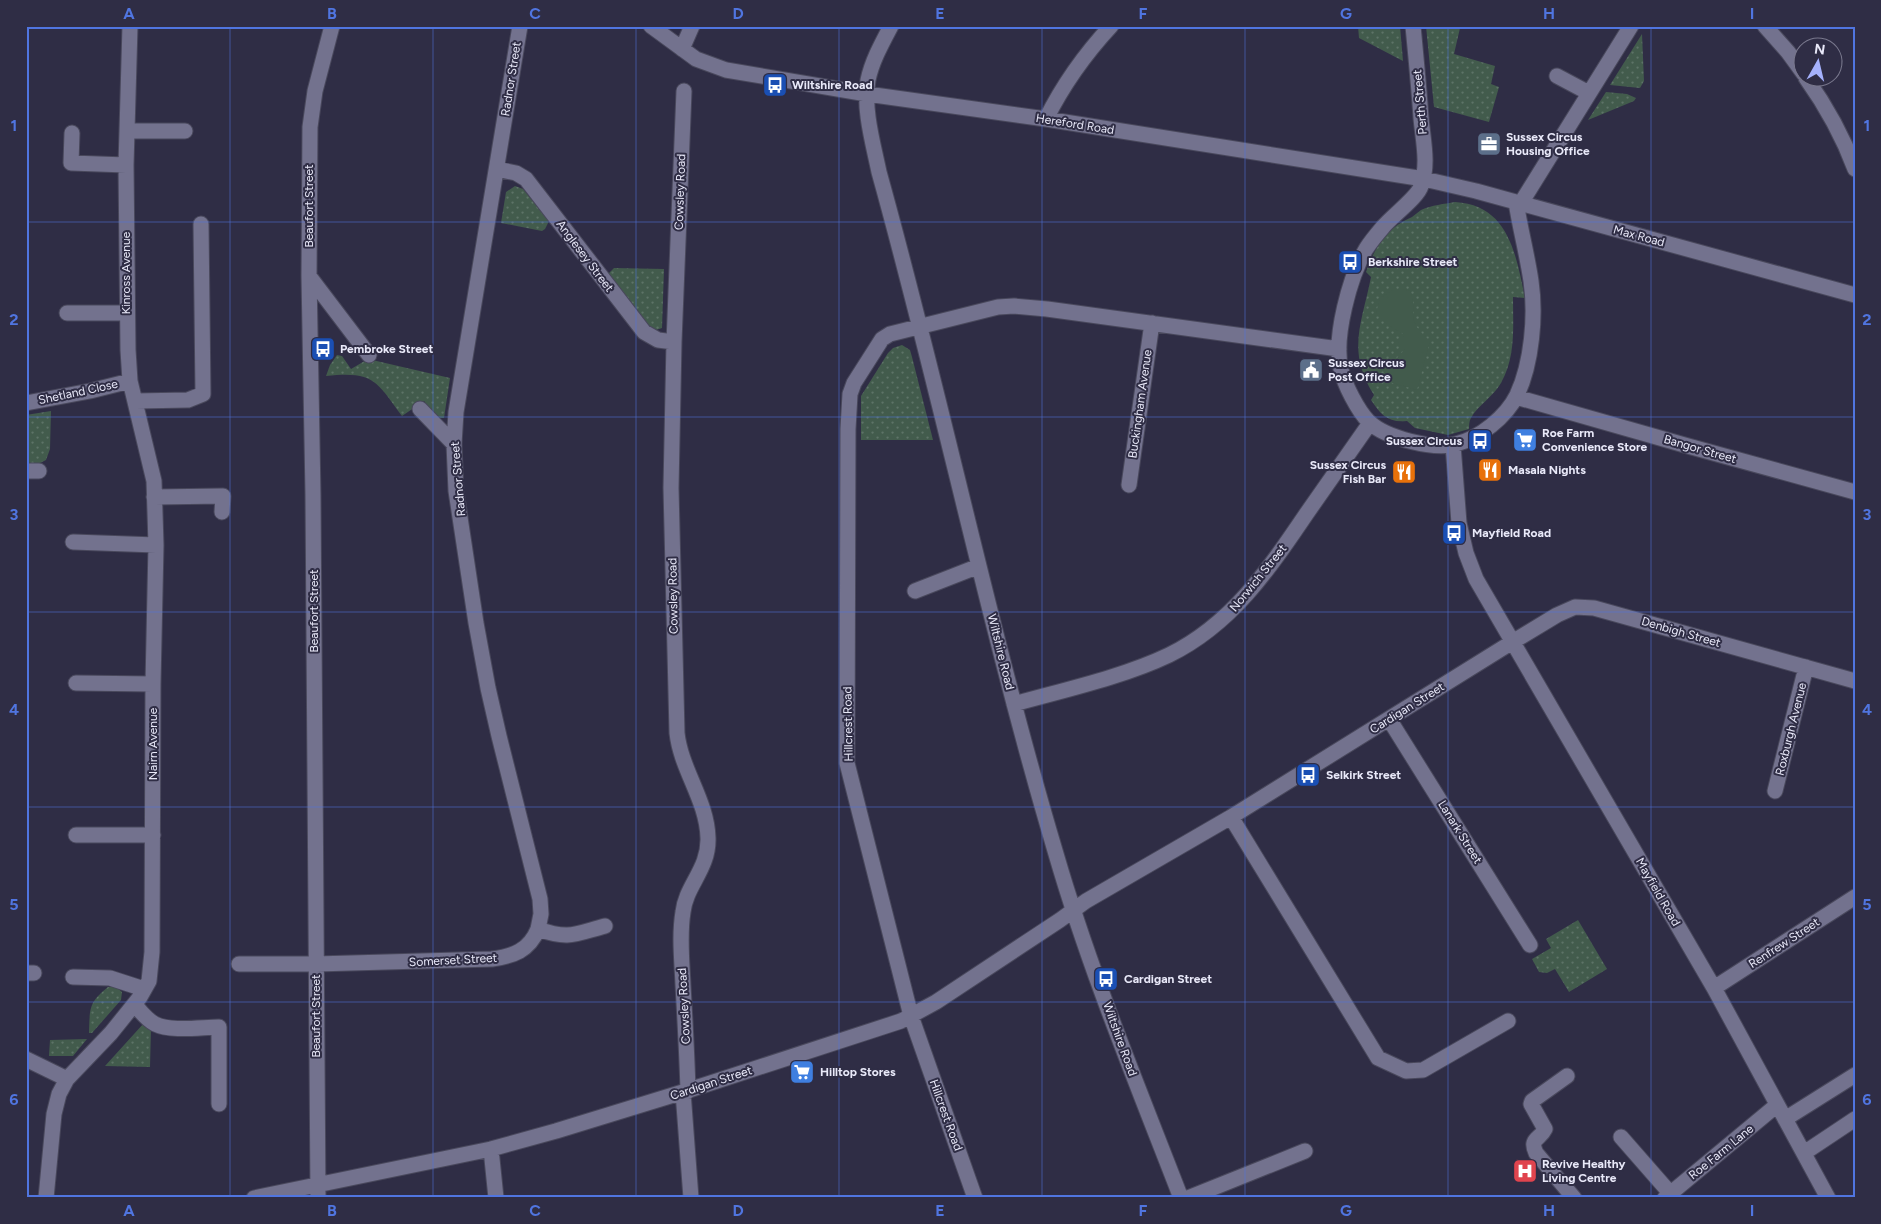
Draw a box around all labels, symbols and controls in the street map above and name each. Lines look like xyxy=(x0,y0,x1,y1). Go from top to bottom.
text: A xyxy=(123,4,135,23)
text: B xyxy=(327,4,337,23)
text: C xyxy=(529,4,541,23)
text: D xyxy=(732,4,744,23)
text: E xyxy=(935,4,945,23)
text: F xyxy=(1139,4,1148,23)
text: G xyxy=(1340,4,1352,23)
text: H xyxy=(1543,4,1555,23)
text: I xyxy=(1750,4,1754,23)
north arrow xyxy=(1794,38,1844,88)
street label: Radnor Street xyxy=(498,40,524,117)
text: N xyxy=(1813,40,1826,59)
street label: Perth Street xyxy=(1410,68,1430,135)
bus stop icon: Wiltshire Road xyxy=(762,72,788,98)
place label: Wiltshire Road xyxy=(792,78,873,92)
street label: Hereford Road xyxy=(1035,111,1115,137)
text: 1 xyxy=(11,116,17,135)
text: 1 xyxy=(1864,116,1870,135)
place label: Sussex Circus Housing Office xyxy=(1506,130,1590,158)
office icon: Sussex Circus Housing Office xyxy=(1476,131,1502,157)
street label: Cowsley Road xyxy=(672,154,688,230)
street label: Beaufort Street xyxy=(302,164,316,248)
street label: Anglesey Street xyxy=(554,217,617,295)
street label: Max Road xyxy=(1612,222,1666,250)
street label: Kinross Avenue xyxy=(119,231,133,314)
bus stop icon: Berkshire Street xyxy=(1337,249,1363,275)
place label: Berkshire Street xyxy=(1368,255,1458,269)
text: 2 xyxy=(9,310,19,329)
text: 2 xyxy=(1862,310,1872,329)
bus stop icon: Pembroke Street xyxy=(310,336,336,362)
place label: Pembroke Street xyxy=(340,342,434,356)
street label: Buckingham Avenue xyxy=(1125,348,1155,459)
place label: Sussex Circus Post Office xyxy=(1328,356,1405,384)
public building icon: Sussex Circus Post Office xyxy=(1298,357,1324,383)
street label: Shetland Close xyxy=(37,377,120,407)
place label: Roe Farm Convenience Store xyxy=(1542,426,1647,454)
supermarket icon: Roe Farm Convenience Store xyxy=(1512,427,1538,453)
bus stop icon: Sussex Circus xyxy=(1467,428,1493,454)
street label: Bangor Street xyxy=(1662,432,1738,466)
place label: Sussex Circus xyxy=(1386,434,1462,448)
street label: Radnor Street xyxy=(448,441,468,517)
restaurant icon: Masala Nights xyxy=(1477,457,1503,483)
place label: Sussex Circus Fish Bar xyxy=(1310,458,1386,486)
restaurant icon: Sussex Circus Fish Bar xyxy=(1391,459,1417,485)
place label: Masala Nights xyxy=(1508,463,1586,477)
text: 3 xyxy=(10,505,19,524)
text: 3 xyxy=(1863,505,1872,524)
bus stop icon: Mayfield Road xyxy=(1441,520,1467,546)
place label: Mayfield Road xyxy=(1472,526,1551,540)
street label: Norwich Street xyxy=(1227,541,1290,614)
street label: Cowsley Road xyxy=(665,558,681,634)
street label: Beaufort Street xyxy=(307,569,321,653)
street label: Wiltshire Road xyxy=(985,613,1017,691)
street label: Denbigh Street xyxy=(1640,614,1723,650)
street label: Cardigan Street xyxy=(1367,679,1447,736)
street label: Roxburgh Avenue xyxy=(1773,681,1809,777)
street label: Hillcrest Road xyxy=(840,686,856,762)
text: 4 xyxy=(9,700,19,719)
text: 4 xyxy=(1862,700,1872,719)
street label: Nairn Avenue xyxy=(146,707,160,780)
bus stop icon: Selkirk Street xyxy=(1295,762,1321,788)
place label: Selkirk Street xyxy=(1326,768,1401,782)
street label: Lanark Street xyxy=(1435,798,1485,866)
street label: Mayfield Road xyxy=(1633,855,1683,929)
text: 5 xyxy=(9,895,19,914)
text: 5 xyxy=(1862,895,1872,914)
street label: Renfrew Street xyxy=(1746,915,1822,971)
street label: Somerset Street xyxy=(408,951,498,969)
bus stop icon: Cardigan Street xyxy=(1093,966,1119,992)
street label: Cowsley Road xyxy=(675,967,693,1045)
place label: Cardigan Street xyxy=(1124,972,1212,986)
street label: Beaufort Street xyxy=(309,974,323,1058)
street label: Wiltshire Road xyxy=(1100,1000,1140,1078)
supermarket icon: Hilltop Stores xyxy=(789,1059,815,1085)
street label: Cardigan Street xyxy=(668,1063,754,1103)
place label: Hilltop Stores xyxy=(820,1065,896,1079)
street label: Hillcrest Road xyxy=(927,1077,965,1153)
text: 6 xyxy=(9,1090,19,1109)
text: 6 xyxy=(1862,1090,1872,1109)
street label: Roe Farm Lane xyxy=(1686,1121,1757,1182)
place label: Revive Healthy Living Centre xyxy=(1542,1157,1625,1185)
hospital icon: Revive Healthy Living Centre xyxy=(1512,1158,1538,1184)
text: A xyxy=(123,1201,135,1220)
text: B xyxy=(327,1201,337,1220)
text: C xyxy=(529,1201,541,1220)
text: D xyxy=(732,1201,744,1220)
text: E xyxy=(935,1201,945,1220)
text: F xyxy=(1139,1201,1148,1220)
text: G xyxy=(1340,1201,1352,1220)
text: H xyxy=(1543,1201,1555,1220)
text: I xyxy=(1750,1201,1754,1220)

